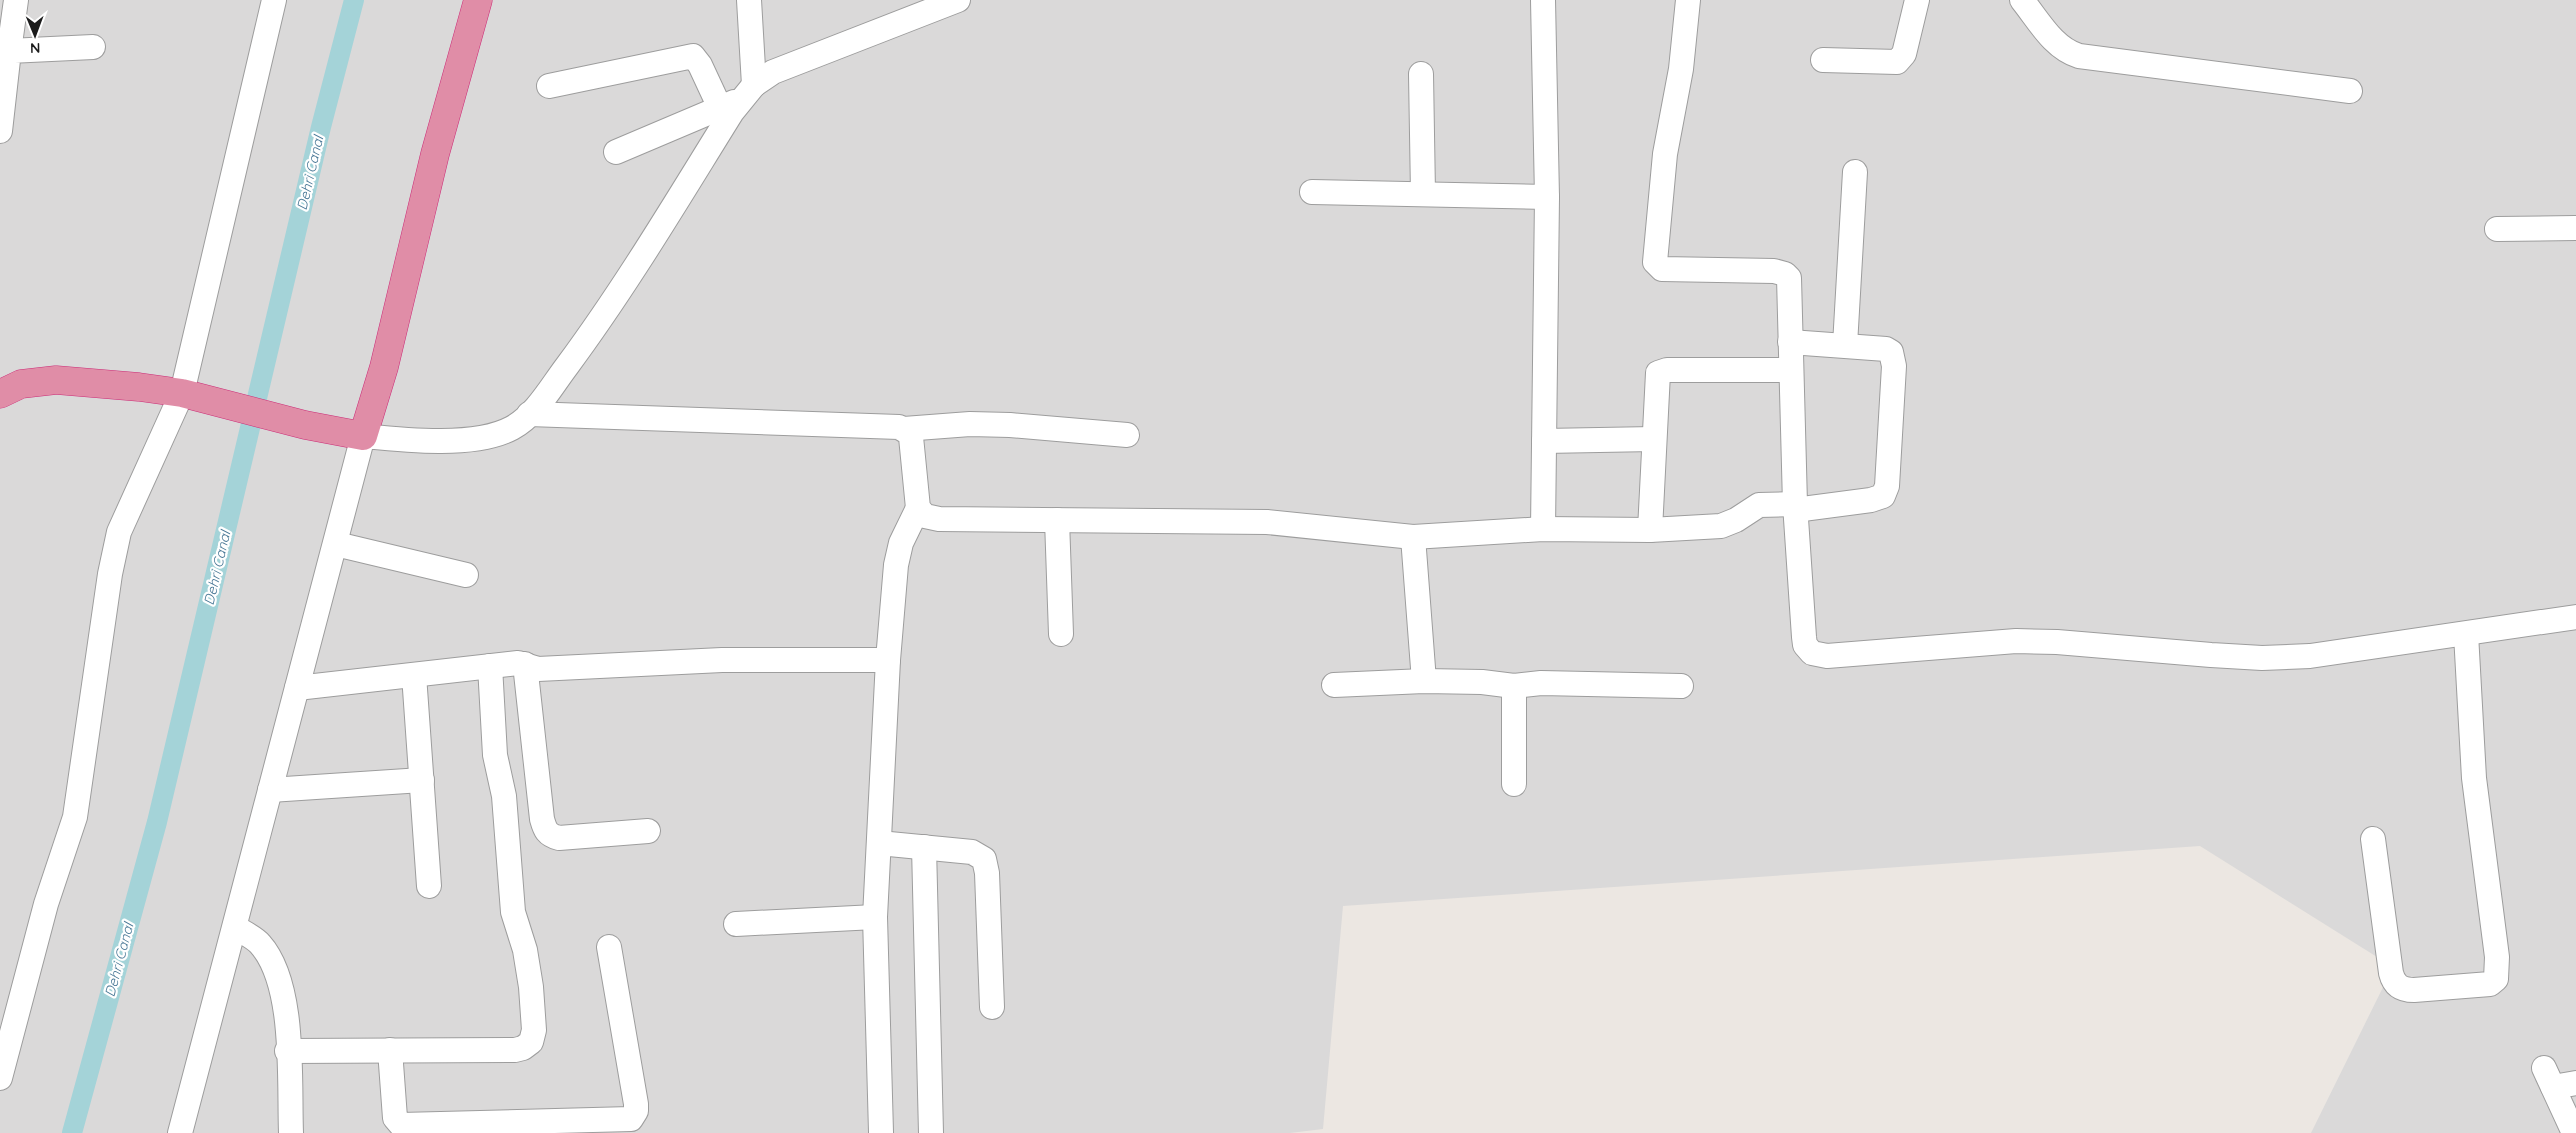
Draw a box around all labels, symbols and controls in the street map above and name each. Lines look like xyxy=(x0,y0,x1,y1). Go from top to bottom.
north arrow xyxy=(10,10,60,60)
text: N xyxy=(30,39,41,57)
water label: Dehri Canal xyxy=(293,132,328,212)
water label: Dehri Canal xyxy=(200,527,235,607)
water label: Dehri Canal xyxy=(101,919,138,999)

